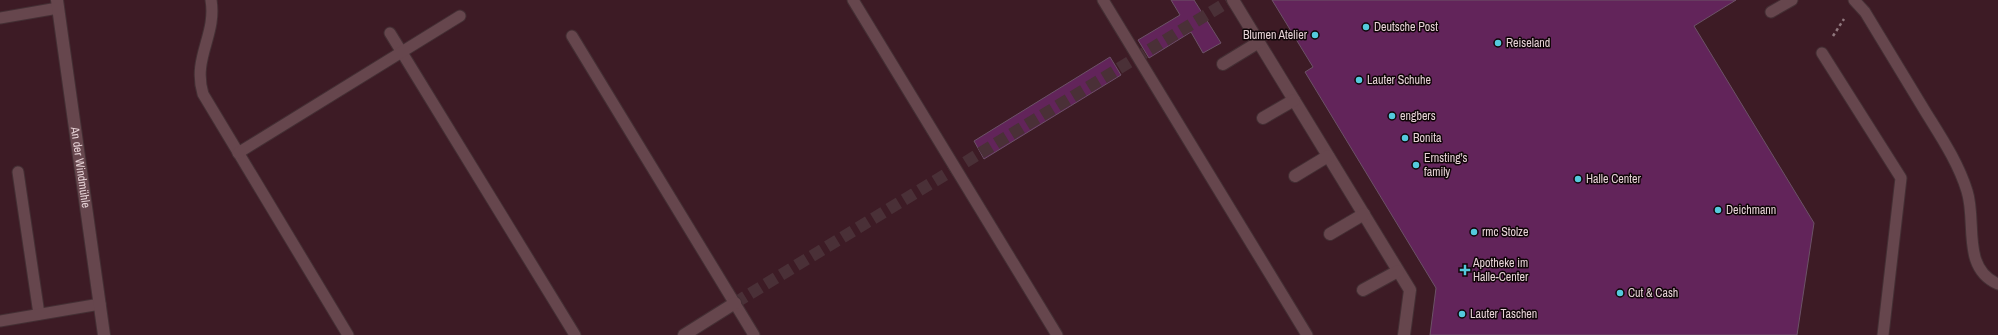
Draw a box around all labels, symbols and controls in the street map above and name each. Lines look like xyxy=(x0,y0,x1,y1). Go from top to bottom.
place label: Deutsche Post xyxy=(1374,19,1438,35)
marker: Deutsche Post xyxy=(1361,22,1371,32)
place label: Blumen Atelier xyxy=(1243,27,1308,43)
marker: Blumen Atelier xyxy=(1310,30,1320,40)
place label: Reiseland xyxy=(1506,35,1550,51)
marker: Reiseland xyxy=(1493,38,1503,48)
place label: Lauter Schuhe xyxy=(1367,72,1431,88)
marker: Lauter Schuhe xyxy=(1354,75,1364,85)
place label: engbers xyxy=(1400,108,1436,124)
marker: engbers xyxy=(1387,111,1397,121)
street label: An der Windmühle xyxy=(67,125,94,209)
place label: Bonita xyxy=(1413,130,1442,146)
marker: Bonita xyxy=(1400,133,1410,143)
place label: Ernsting's family xyxy=(1424,150,1468,180)
marker: Ernsting's family xyxy=(1411,160,1421,170)
place label: Halle Center xyxy=(1586,171,1641,187)
marker: Halle Center xyxy=(1573,174,1583,184)
place label: Deichmann xyxy=(1726,202,1776,218)
marker: Deichmann xyxy=(1713,205,1723,215)
place label: rmc Stolze xyxy=(1482,224,1528,240)
marker: rmc Stolze xyxy=(1469,227,1479,237)
place label: Apotheke im Halle-Center xyxy=(1472,255,1529,285)
marker: Apotheke im Halle-Center xyxy=(1460,265,1470,275)
place label: Cut & Cash xyxy=(1628,285,1678,301)
marker: Cut & Cash xyxy=(1615,288,1625,298)
place label: Lauter Taschen xyxy=(1470,306,1537,322)
marker: Lauter Taschen xyxy=(1457,309,1467,319)

